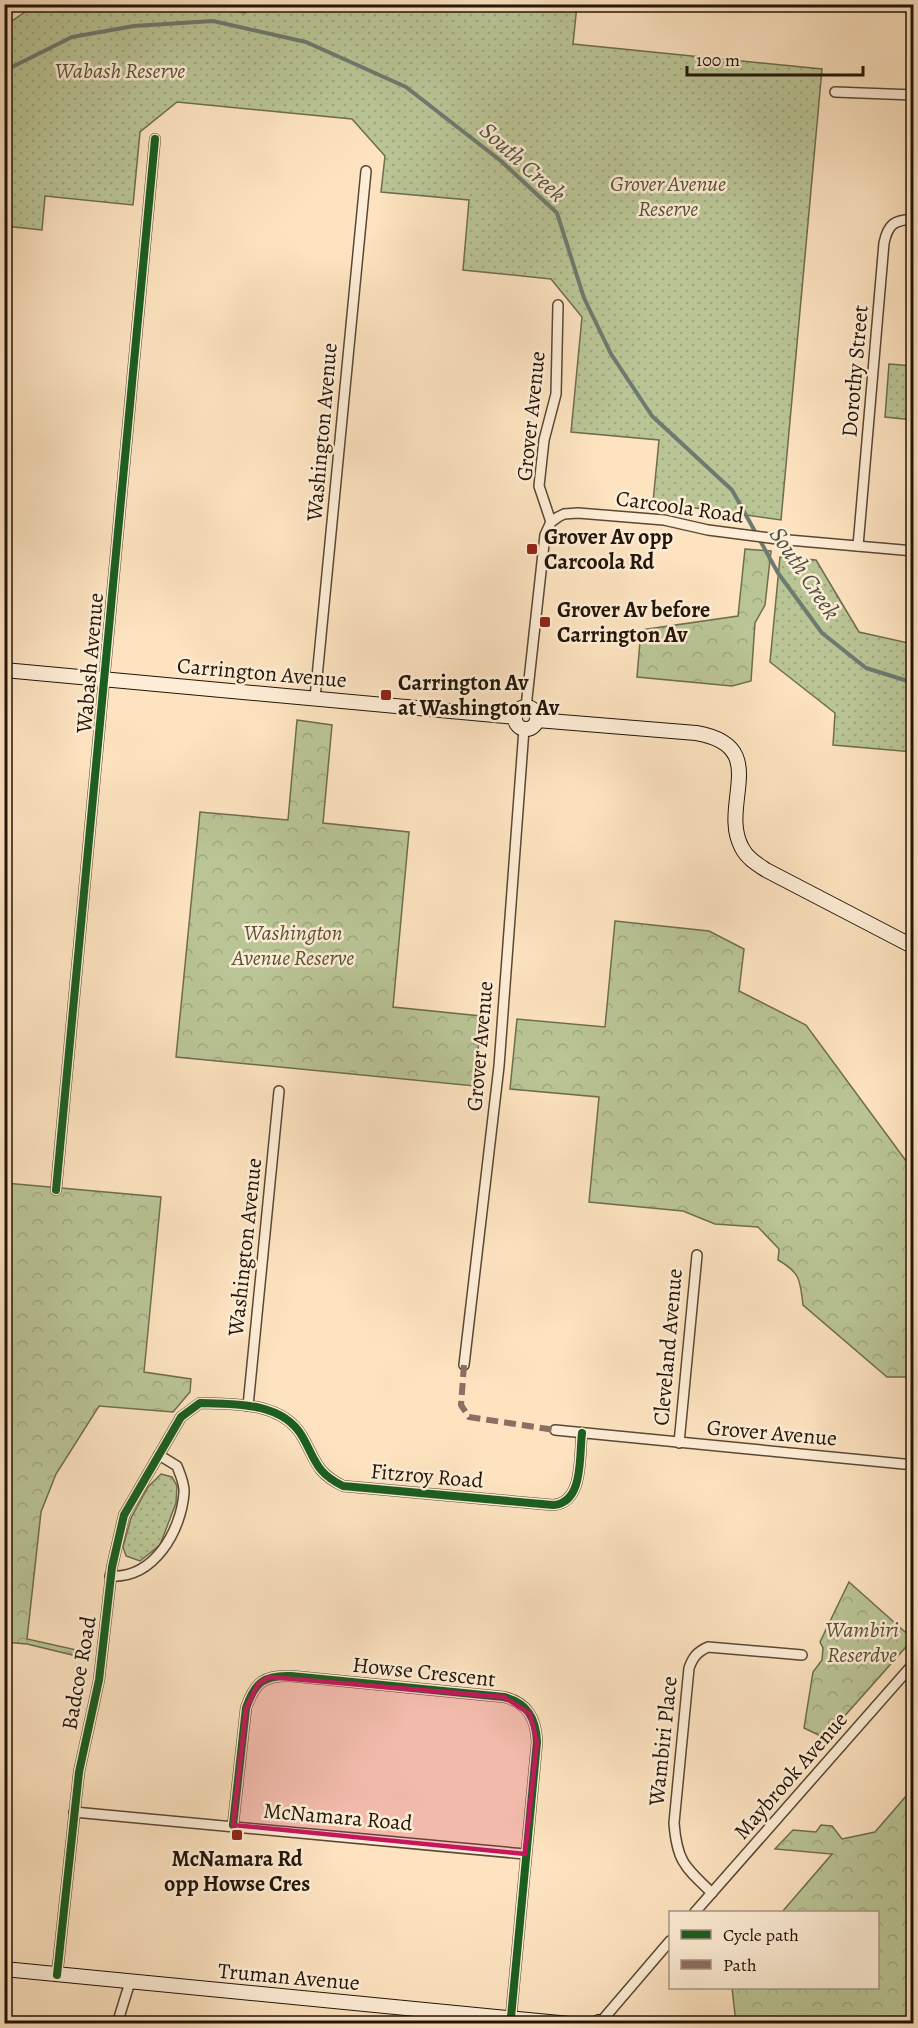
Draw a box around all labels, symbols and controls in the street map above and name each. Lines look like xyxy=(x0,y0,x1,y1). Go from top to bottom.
scale bar xyxy=(687,39,862,77)
text: 100 m xyxy=(696,48,740,72)
park label: Wabash Reserve xyxy=(55,56,185,86)
water label: South Creek xyxy=(473,115,573,209)
park label: Grover Avenue Reserve xyxy=(610,169,726,224)
street label: Dorothy Street xyxy=(834,304,876,438)
street label: Washington Avenue xyxy=(299,342,345,524)
street label: Grover Avenue xyxy=(509,350,553,483)
street label: Carcoola Road xyxy=(614,483,746,531)
water label: South Creek xyxy=(762,520,848,626)
place label: Grover Av opp Carcoola Rd xyxy=(544,522,673,577)
marker: Grover Av opp Carcoola Rd xyxy=(525,542,539,556)
street label: Wabash Avenue xyxy=(69,592,111,736)
place label: Grover Av before Carrington Av xyxy=(557,595,710,650)
marker: Grover Av before Carrington Av xyxy=(538,615,552,629)
street label: Carrington Avenue xyxy=(176,651,348,695)
place label: Carrington Av at Washington Av xyxy=(398,668,560,723)
marker: Carrington Av at Washington Av xyxy=(379,688,393,702)
park label: Washington Avenue Reserve xyxy=(231,918,354,973)
street label: Grover Avenue xyxy=(459,980,501,1112)
street label: Washington Avenue xyxy=(221,1157,269,1339)
street label: Cleveland Avenue xyxy=(646,1267,690,1427)
street label: Grover Avenue xyxy=(706,1412,838,1454)
street label: Fitzroy Road xyxy=(369,1456,485,1496)
street label: Badcoe Road xyxy=(54,1614,104,1732)
park label: Wambiri Reserdve xyxy=(825,1615,899,1670)
street label: Howse Crescent xyxy=(351,1650,497,1694)
street label: Wambiri Place xyxy=(641,1675,685,1808)
street label: Maybrook Avenue xyxy=(727,1705,855,1846)
street label: McNamara Road xyxy=(262,1796,414,1838)
marker: McNamara Rd opp Howse Cres xyxy=(230,1828,244,1842)
place label: McNamara Rd opp Howse Cres xyxy=(164,1844,310,1899)
legend xyxy=(669,1911,879,1989)
text: Cycle path xyxy=(723,1923,799,1947)
text: Path xyxy=(723,1953,757,1977)
street label: Truman Avenue xyxy=(217,1956,361,1998)

